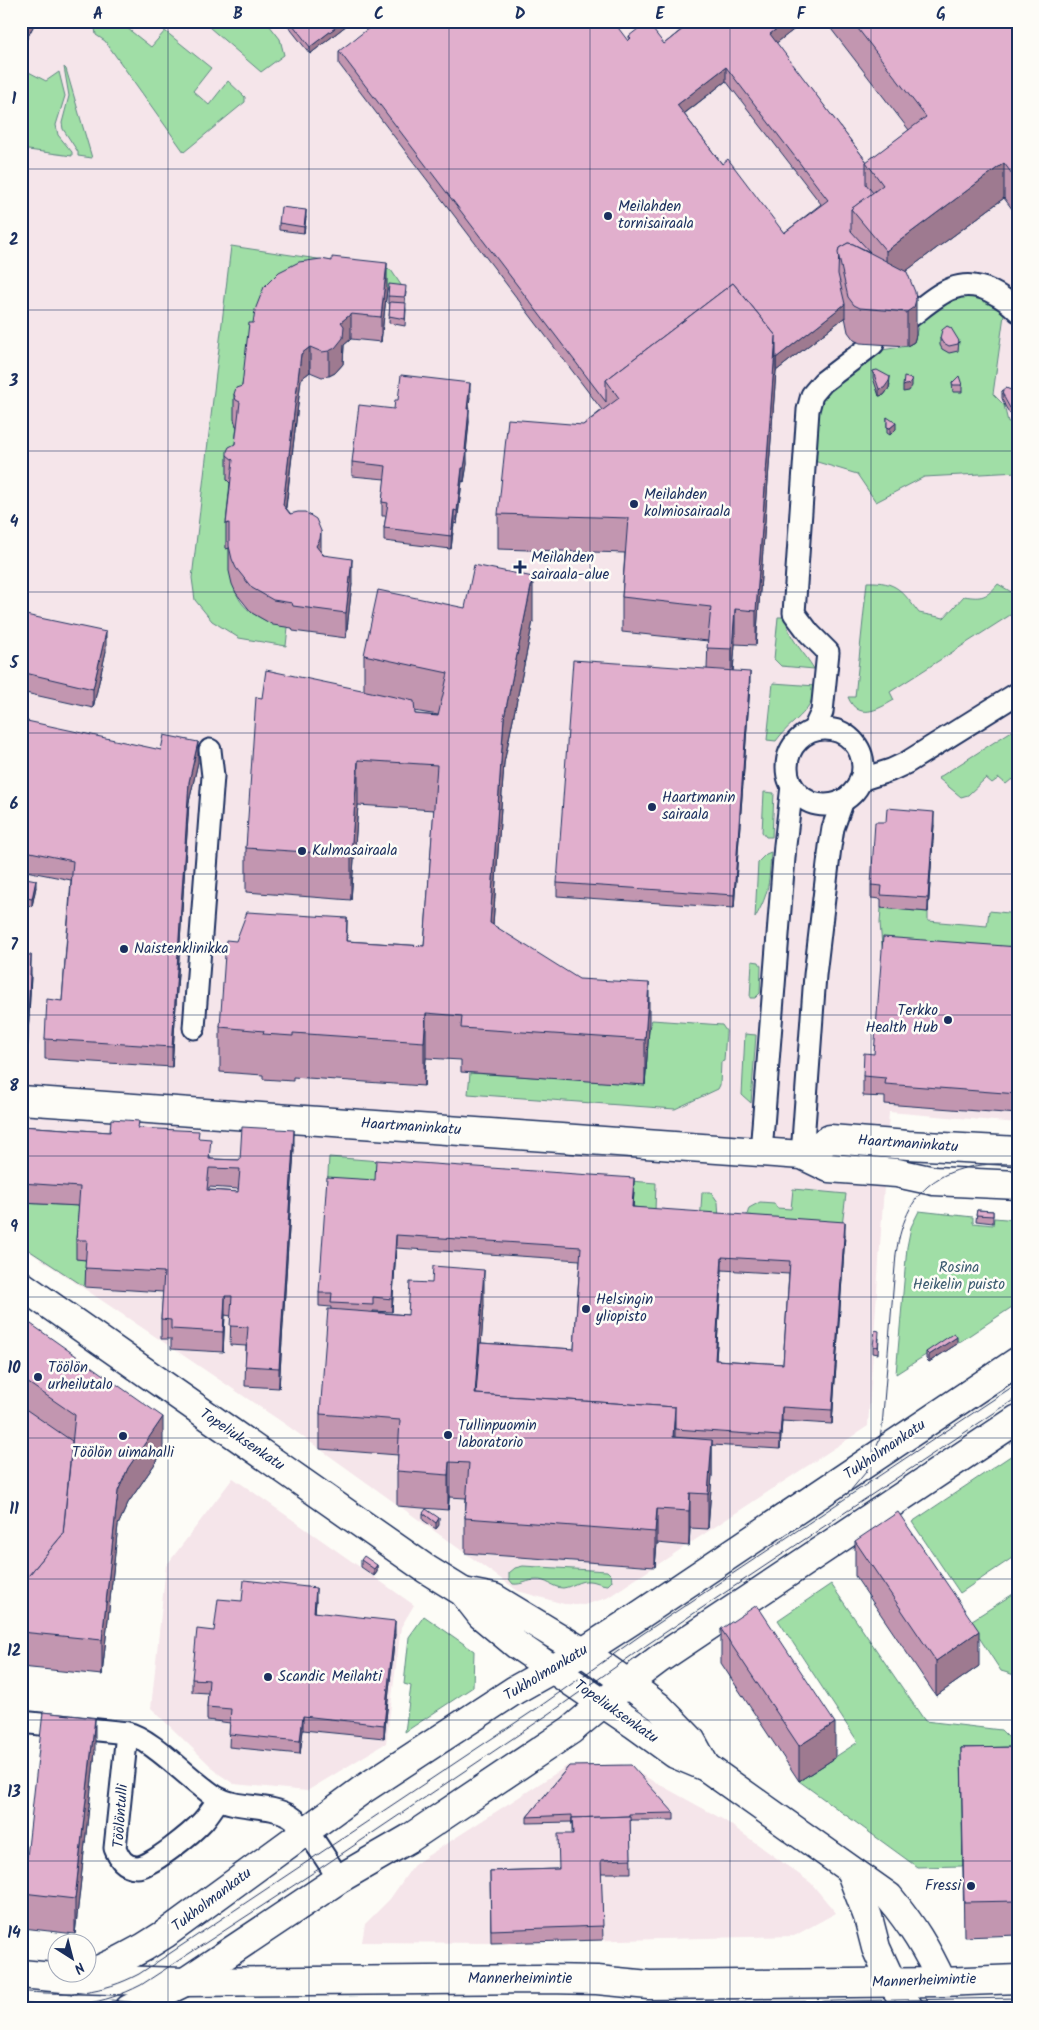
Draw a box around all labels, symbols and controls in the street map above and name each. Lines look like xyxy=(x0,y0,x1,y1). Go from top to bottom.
text: A xyxy=(93,2,103,27)
text: B xyxy=(233,2,243,27)
text: C xyxy=(374,2,384,27)
text: D xyxy=(515,2,526,27)
text: E xyxy=(656,2,666,27)
text: F xyxy=(797,2,807,27)
text: G xyxy=(936,2,946,27)
text: 1 xyxy=(12,87,17,112)
place label: Meilahden tornisairaala xyxy=(618,195,694,236)
marker: Meilahden tornisairaala xyxy=(602,210,614,222)
text: 2 xyxy=(9,228,19,253)
text: 3 xyxy=(9,369,19,394)
place label: Meilahden kolmiosairaala xyxy=(644,483,731,524)
marker: Meilahden kolmiosairaala xyxy=(628,498,640,510)
text: 4 xyxy=(10,510,19,535)
place label: Meilahden sairaala-alue xyxy=(531,546,610,587)
marker: Meilahden sairaala-alue xyxy=(513,560,527,574)
text: 5 xyxy=(9,651,20,676)
place label: Haartmanin sairaala xyxy=(662,786,735,827)
text: 6 xyxy=(10,792,19,817)
marker: Haartmanin sairaala xyxy=(646,801,658,813)
place label: Kulmasairaala xyxy=(312,839,397,863)
marker: Kulmasairaala xyxy=(296,845,308,857)
text: 7 xyxy=(10,933,18,958)
place label: Naistenklinikka xyxy=(134,937,229,961)
marker: Naistenklinikka xyxy=(118,943,130,955)
place label: Terkko Health Hub xyxy=(865,999,938,1040)
marker: Terkko Health Hub xyxy=(942,1014,954,1026)
text: 8 xyxy=(9,1074,19,1099)
street label: Haartmaninkatu xyxy=(360,1112,462,1142)
street label: Haartmaninkatu xyxy=(857,1129,959,1159)
text: 9 xyxy=(10,1215,18,1240)
park label: Rosina Heikelin puisto xyxy=(913,1256,1005,1297)
place label: Helsingin yliopisto xyxy=(595,1288,653,1329)
marker: Helsingin yliopisto xyxy=(580,1303,592,1315)
text: 10 xyxy=(7,1356,21,1381)
place label: Töölön urheilutalo xyxy=(48,1356,113,1397)
marker: Töölön urheilutalo xyxy=(32,1371,44,1383)
street label: Topeliuksenkatu xyxy=(194,1403,290,1477)
place label: Tullinpuomin laboratorio xyxy=(458,1414,537,1455)
street label: Tukholmankatu xyxy=(839,1414,931,1486)
marker: Tullinpuomin laboratorio xyxy=(442,1429,454,1441)
marker: Töölön uimahalli xyxy=(117,1430,129,1442)
place label: Töölön uimahalli xyxy=(72,1441,175,1465)
text: 11 xyxy=(9,1497,19,1522)
street label: Tukholmankatu xyxy=(499,1638,593,1708)
text: 12 xyxy=(7,1639,21,1664)
place label: Scandic Meilahti xyxy=(278,1665,383,1689)
marker: Scandic Meilahti xyxy=(262,1671,274,1683)
street label: Topeliuksenkatu xyxy=(569,1674,663,1750)
text: 13 xyxy=(7,1780,21,1805)
street label: Töölöntulli xyxy=(107,1782,135,1849)
street label: Tukholmankatu xyxy=(167,1862,257,1938)
place label: Fressi xyxy=(925,1874,962,1898)
marker: Fressi xyxy=(965,1880,977,1892)
text: 14 xyxy=(7,1921,21,1946)
north arrow xyxy=(48,1932,98,1982)
text: N xyxy=(69,1956,89,1979)
street label: Mannerheimintie xyxy=(468,1967,573,1991)
street label: Mannerheimintie xyxy=(871,1967,977,1995)

